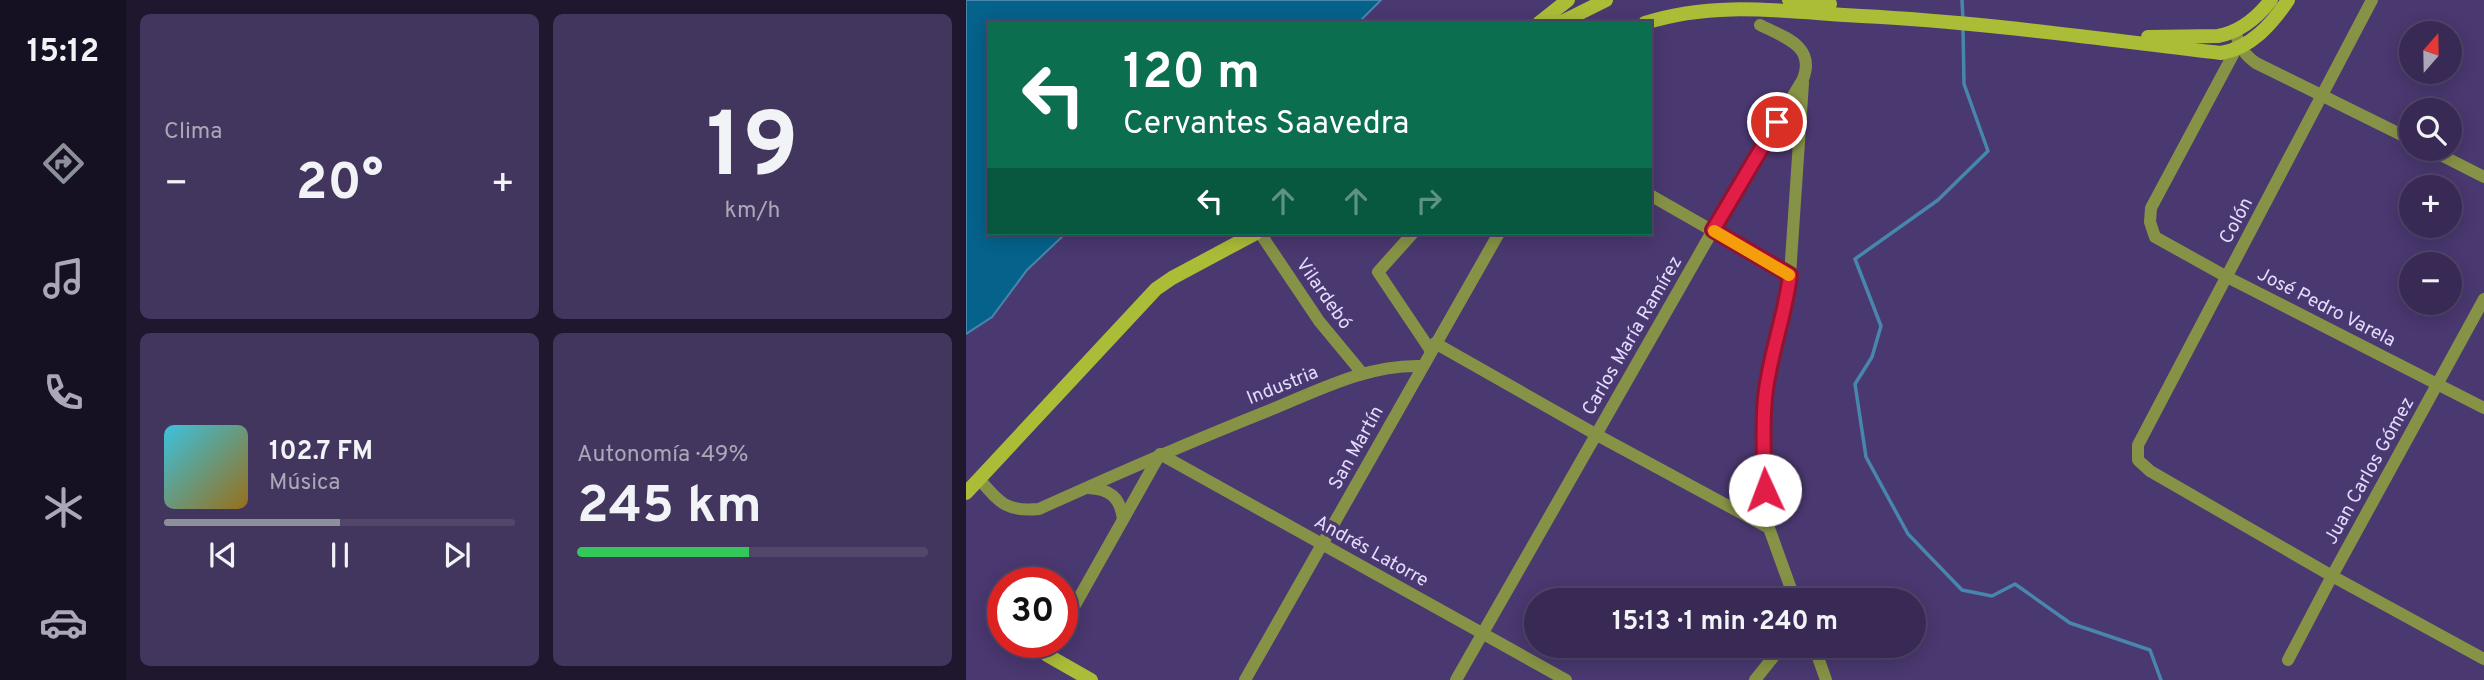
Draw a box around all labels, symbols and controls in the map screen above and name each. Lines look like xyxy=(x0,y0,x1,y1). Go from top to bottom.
north arrow xyxy=(2399,21,2462,84)
map controls xyxy=(2399,21,2462,315)
text: 15:12 xyxy=(27,33,99,73)
text: 120 m xyxy=(1123,44,1260,106)
icon: left xyxy=(1008,49,1099,140)
pin xyxy=(1747,92,1807,152)
text: 19 xyxy=(706,94,799,209)
button: search xyxy=(2399,98,2462,161)
icon: arrive xyxy=(1758,103,1796,141)
text: Cervantes Saavedra xyxy=(1123,105,1409,145)
text: Clima xyxy=(164,118,222,147)
icon: directions xyxy=(39,139,88,188)
text: 20° xyxy=(296,152,383,218)
text: − xyxy=(164,161,189,210)
text: + xyxy=(490,161,515,210)
button: + xyxy=(2399,175,2462,238)
icon: left xyxy=(1191,182,1229,220)
icon: ahead xyxy=(1264,182,1302,220)
icon: ahead xyxy=(1337,182,1375,220)
icon: right xyxy=(1410,182,1448,220)
street label: Colón xyxy=(2215,194,2259,248)
text: km/h xyxy=(725,197,780,226)
street label: Carlos María Ramírez xyxy=(1577,252,1688,420)
button: − xyxy=(2399,252,2462,315)
icon: music xyxy=(39,254,88,303)
street label: Vilardebó xyxy=(1290,254,1357,335)
street label: José Pedro Varela xyxy=(2253,263,2399,353)
street label: Industria xyxy=(1243,361,1322,411)
icon: phone xyxy=(39,368,88,417)
street label: Juan Carlos Gómez xyxy=(2319,393,2420,549)
street label: San Martín xyxy=(1324,402,1390,494)
text: 102.7 FM xyxy=(269,436,373,469)
text: Autonomía · 49% xyxy=(577,441,749,470)
position arrow xyxy=(1728,453,1802,527)
text: Música xyxy=(269,469,340,498)
text: 245 km xyxy=(577,475,762,541)
icon: climate xyxy=(39,483,88,532)
street label: Andrés Latorre xyxy=(1310,510,1433,593)
icon: previous xyxy=(204,536,242,574)
icon: pause xyxy=(321,536,359,574)
icon: next xyxy=(438,536,476,574)
speed limit sign: 30 xyxy=(987,567,1078,658)
icon: car xyxy=(39,598,88,647)
text: 15:13 · 1 min · 240 m xyxy=(1612,606,1838,639)

